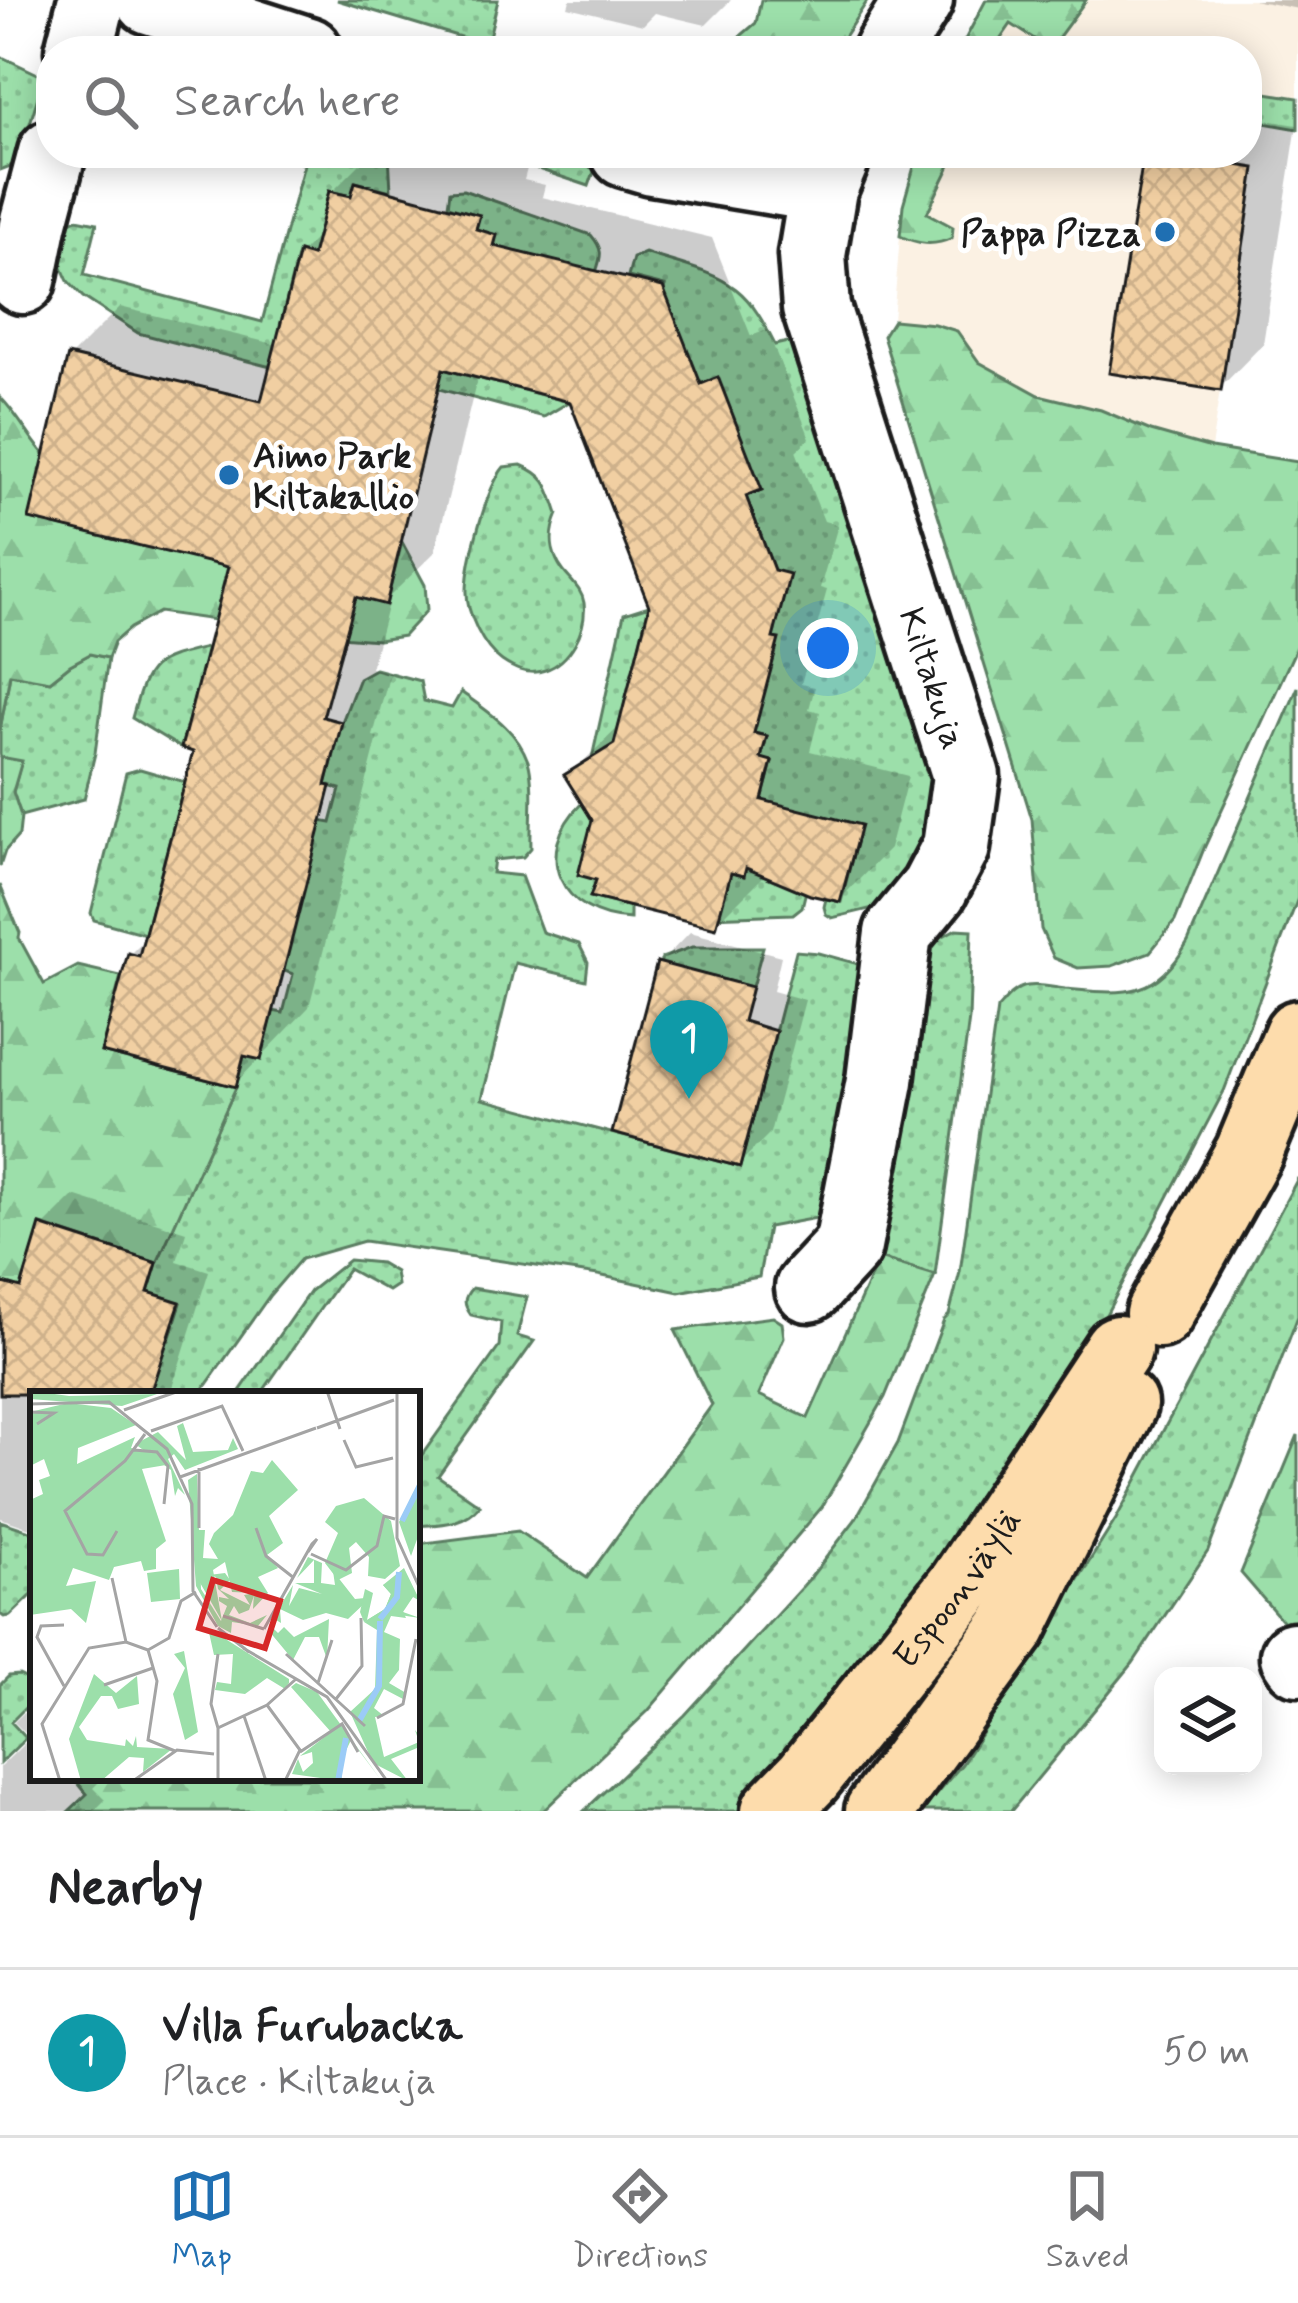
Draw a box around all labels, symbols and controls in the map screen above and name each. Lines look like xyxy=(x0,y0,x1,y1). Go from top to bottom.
search box xyxy=(36,36,1262,168)
icon: search xyxy=(78,69,144,135)
text: Search here xyxy=(174,73,401,132)
place label: Pappa Pizza xyxy=(961,212,1141,259)
marker: Pappa Pizza xyxy=(1152,219,1178,245)
place label: Aimo Park Kiltakallio xyxy=(253,434,414,522)
marker: Aimo Park Kiltakallio xyxy=(216,462,242,488)
street label: Kiltakuja xyxy=(886,602,976,756)
your location xyxy=(798,618,858,678)
pin: 1 xyxy=(650,1000,728,1099)
inset map xyxy=(30,1391,420,1781)
street label: Espoonväylä xyxy=(884,1500,1033,1680)
map controls xyxy=(1154,1667,1262,1775)
button: layers xyxy=(1154,1667,1262,1775)
text: Nearby xyxy=(48,1856,203,1922)
text: Villa Furubacka xyxy=(162,1998,462,2057)
text: 1 xyxy=(78,2027,96,2078)
text: 50 m xyxy=(1163,2027,1250,2078)
text: Place · Kiltakuja xyxy=(162,2057,436,2108)
tab: Map xyxy=(169,2163,235,2279)
tab: Directions xyxy=(572,2163,708,2279)
tab: Saved xyxy=(1046,2163,1129,2279)

